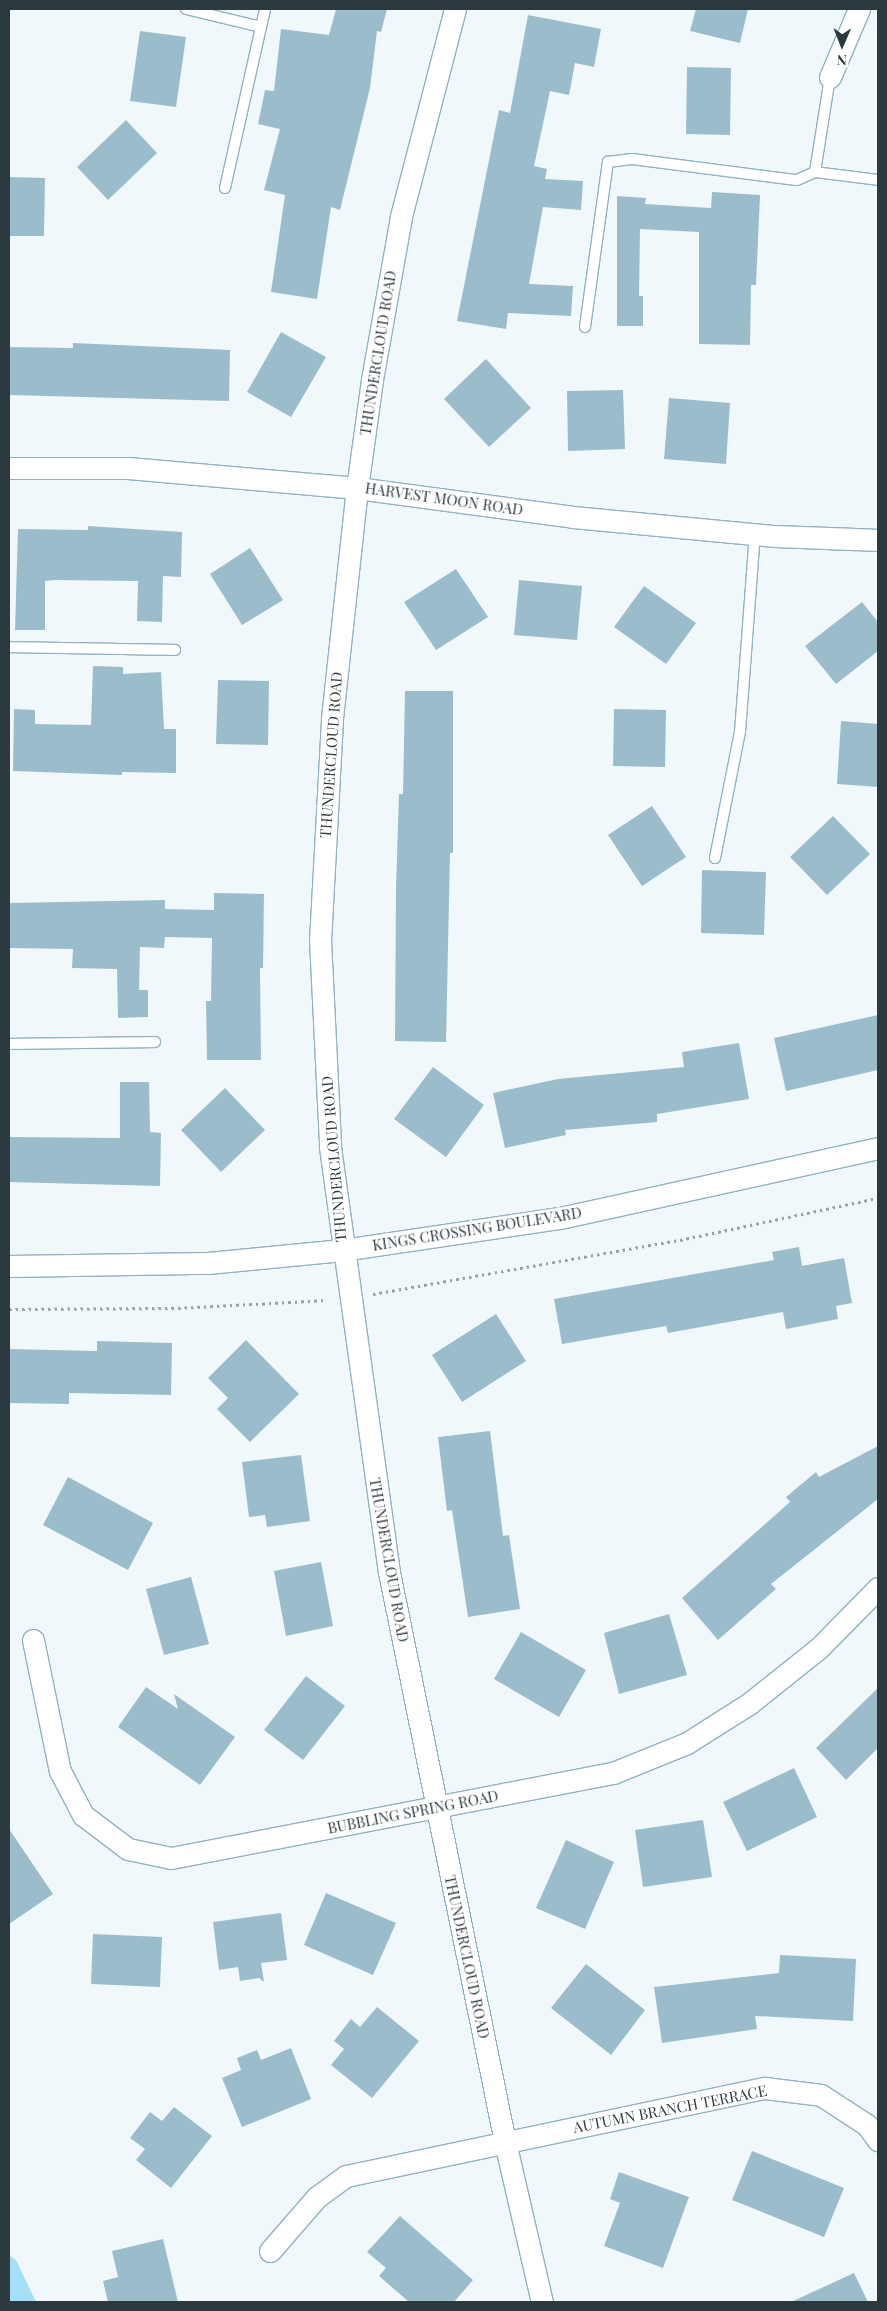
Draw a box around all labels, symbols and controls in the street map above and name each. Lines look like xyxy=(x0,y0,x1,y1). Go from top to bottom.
north arrow xyxy=(817,20,867,70)
text: N xyxy=(837,51,847,70)
street label: THUNDERCLOUD ROAD xyxy=(356,269,400,437)
street label: HARVEST MOON ROAD xyxy=(364,479,524,519)
street label: THUNDERCLOUD ROAD xyxy=(316,671,346,839)
street label: THUNDERCLOUD ROAD xyxy=(318,1075,350,1243)
street label: KINGS CROSSING BOULEVARD xyxy=(371,1204,583,1254)
street label: THUNDERCLOUD ROAD xyxy=(366,1476,412,1644)
street label: BUBBLING SPRING ROAD xyxy=(326,1787,500,1837)
street label: THUNDERCLOUD ROAD xyxy=(441,1874,493,2040)
street label: AUTUMN BRANCH TERRACE xyxy=(571,2081,769,2137)

